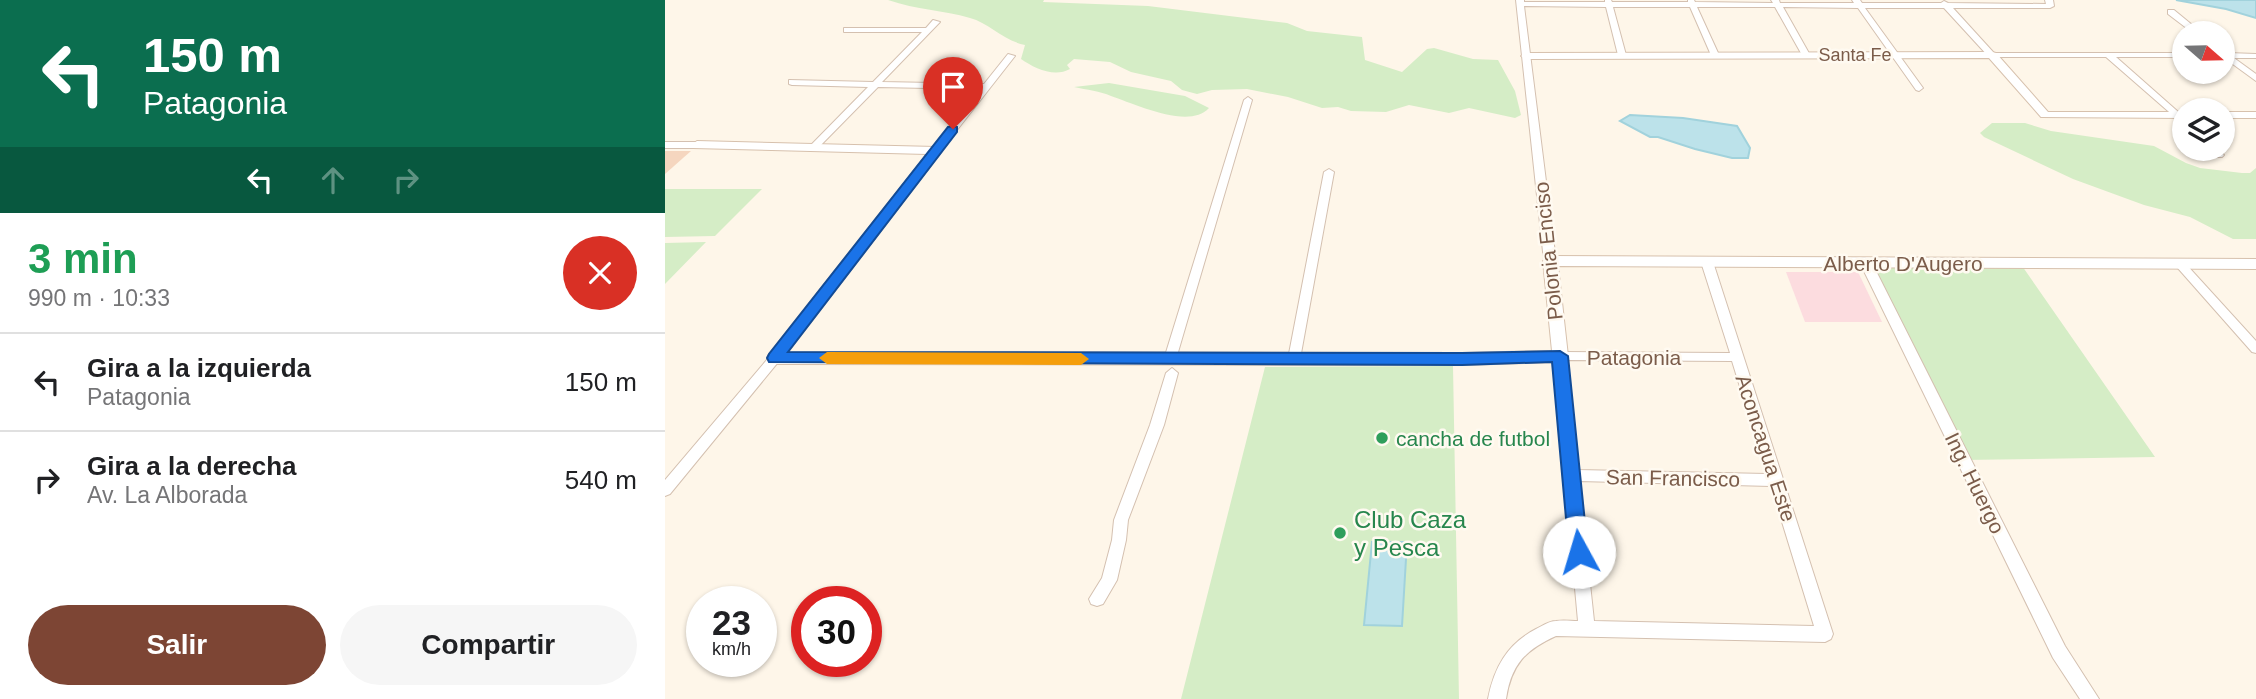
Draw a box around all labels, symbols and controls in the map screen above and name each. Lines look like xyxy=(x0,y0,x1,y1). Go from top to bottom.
north arrow xyxy=(2172,21,2235,84)
map controls xyxy=(2172,21,2235,161)
icon: left xyxy=(28,28,119,119)
text: 150 m xyxy=(143,28,282,82)
street label: Santa Fe xyxy=(1818,45,1892,65)
pin xyxy=(923,57,983,129)
icon: arrive xyxy=(934,68,972,106)
text: Patagonia xyxy=(143,85,287,121)
button: layers xyxy=(2172,98,2235,161)
icon: left xyxy=(241,161,279,199)
icon: ahead xyxy=(314,161,352,199)
icon: right xyxy=(387,161,425,199)
street label: Polonia Enciso xyxy=(1529,181,1567,321)
text: 3 min xyxy=(28,235,138,282)
button: close xyxy=(563,236,637,310)
street label: Alberto D'Augero xyxy=(1823,252,1983,275)
text: 990 m · 10:33 xyxy=(28,285,170,311)
street label: Patagonia xyxy=(1587,346,1682,369)
text: Gira a la izquierda xyxy=(87,353,311,383)
icon: left xyxy=(28,363,66,401)
text: 150 m xyxy=(565,367,637,397)
street label: Aconcagua Este xyxy=(1731,372,1801,524)
text: Patagonia xyxy=(87,384,191,410)
place label: cancha de futbol xyxy=(1396,427,1550,450)
street label: Ing. Huergo xyxy=(1941,429,2009,537)
marker: cancha de futbol xyxy=(1374,430,1390,446)
text: Gira a la derecha xyxy=(87,451,297,481)
icon: right xyxy=(28,461,66,499)
text: 540 m xyxy=(565,465,637,495)
street label: San Francisco xyxy=(1606,465,1740,491)
text: Av. La Alborada xyxy=(87,482,247,508)
place label: Club Caza y Pesca xyxy=(1354,506,1467,561)
position arrow xyxy=(1542,515,1616,589)
marker: Club Caza y Pesca xyxy=(1332,525,1348,541)
speed limit sign: 30 xyxy=(791,586,882,677)
text: 23 xyxy=(712,603,751,642)
button: Salir xyxy=(28,605,326,685)
button: Compartir xyxy=(340,605,637,685)
text: km/h xyxy=(712,639,751,659)

